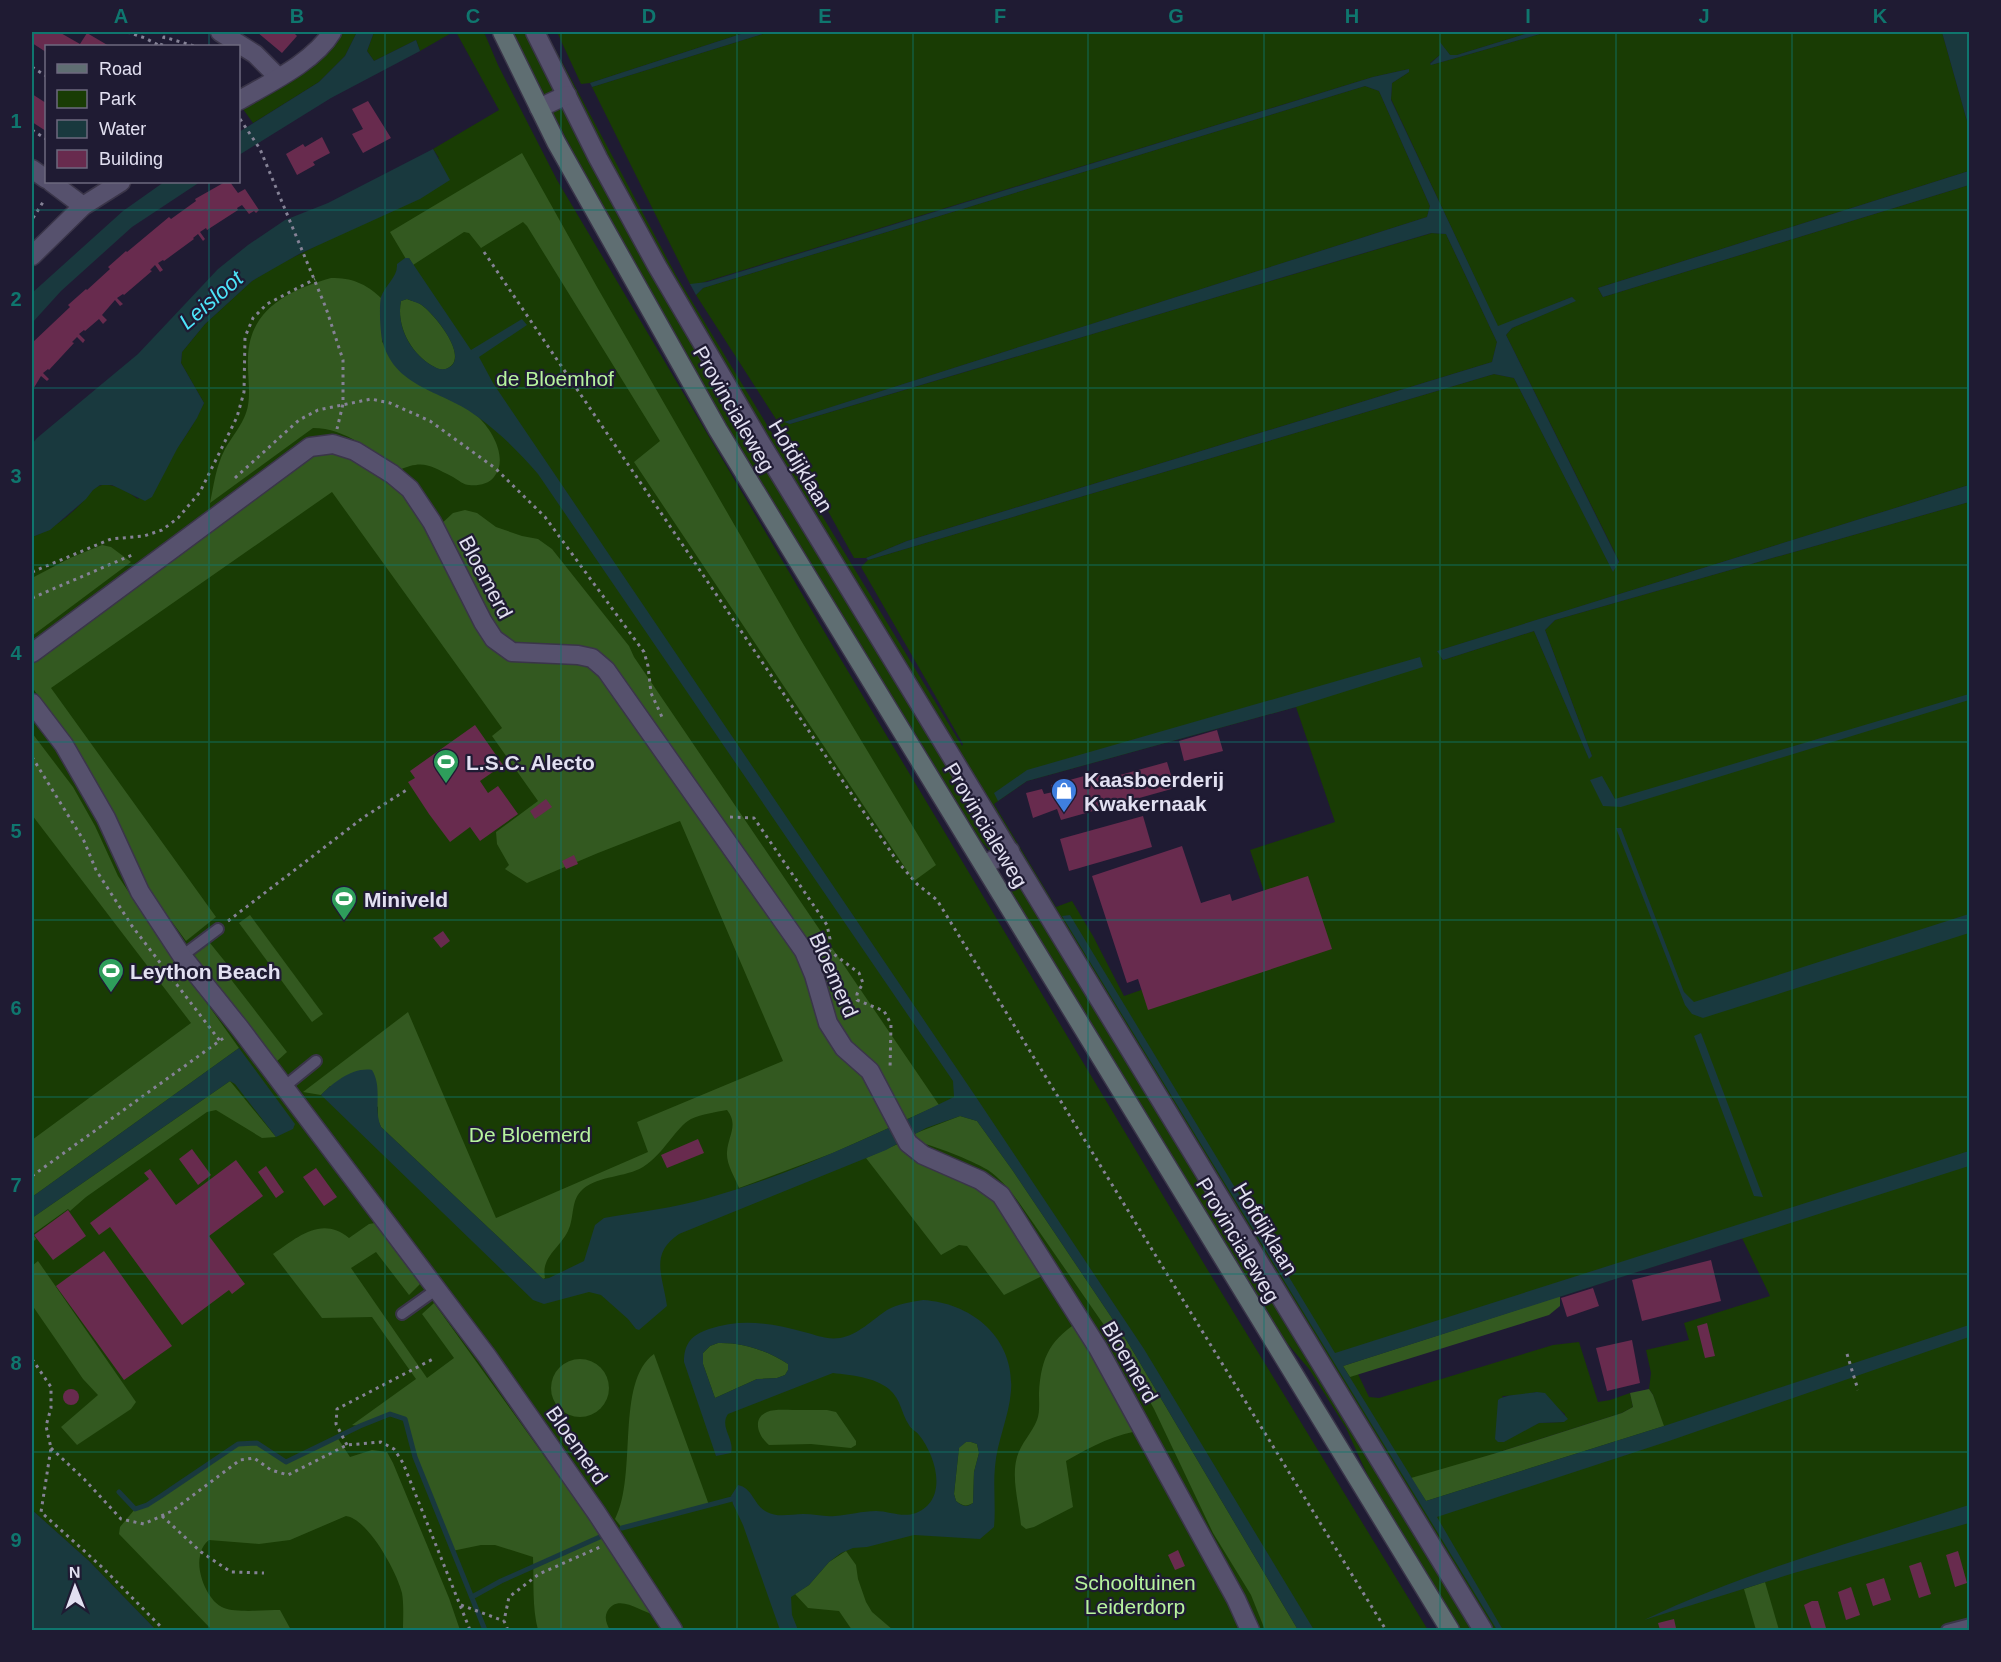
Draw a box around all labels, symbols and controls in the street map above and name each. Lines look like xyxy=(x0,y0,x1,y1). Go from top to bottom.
text: A xyxy=(114,5,128,27)
text: B xyxy=(290,5,304,27)
text: C xyxy=(466,5,480,27)
text: D xyxy=(642,5,656,27)
text: E xyxy=(818,5,832,27)
text: F xyxy=(994,5,1006,27)
text: G xyxy=(1168,5,1184,27)
text: H xyxy=(1345,5,1359,27)
text: I xyxy=(1525,5,1531,27)
text: J xyxy=(1698,5,1710,27)
text: K xyxy=(1873,5,1888,27)
legend xyxy=(45,45,240,183)
text: Road xyxy=(99,59,142,79)
text: Park xyxy=(99,89,137,109)
text: 1 xyxy=(10,110,22,132)
text: Water xyxy=(99,119,146,139)
text: Building xyxy=(99,149,163,169)
water label: Leisloot xyxy=(174,265,248,334)
text: 2 xyxy=(10,288,22,310)
street label: Provincialeweg xyxy=(689,342,779,476)
park label: de Bloemhof xyxy=(496,367,614,390)
street label: Hofdijklaan xyxy=(764,416,838,516)
text: 3 xyxy=(10,465,22,487)
street label: Bloemerd xyxy=(455,532,517,622)
text: 4 xyxy=(10,642,22,664)
sports icon: L.S.C. Alecto xyxy=(431,747,461,785)
place label: L.S.C. Alecto xyxy=(466,751,595,774)
street label: Provincialeweg xyxy=(940,759,1032,891)
place label: Kaasboerderij Kwakernaak xyxy=(1084,768,1224,815)
shop icon: Kaasboerderij Kwakernaak xyxy=(1049,776,1079,814)
text: 5 xyxy=(10,820,22,842)
sports icon: Miniveld xyxy=(329,884,359,922)
place label: Miniveld xyxy=(364,888,448,911)
street label: Bloemerd xyxy=(805,929,863,1021)
sports icon: Leython Beach xyxy=(96,956,126,994)
place label: Leython Beach xyxy=(130,960,281,983)
text: 6 xyxy=(10,997,22,1019)
park label: De Bloemerd xyxy=(469,1123,591,1146)
text: 7 xyxy=(10,1174,22,1196)
street label: Provincialeweg xyxy=(1192,1174,1284,1306)
street label: Hofdijklaan xyxy=(1229,1179,1303,1279)
street label: Bloemerd xyxy=(1098,1317,1162,1407)
text: 8 xyxy=(10,1352,22,1374)
street label: Bloemerd xyxy=(542,1402,612,1488)
text: 9 xyxy=(10,1529,22,1551)
north arrow xyxy=(45,1557,105,1617)
text: N xyxy=(69,1564,81,1581)
park label: Schooltuinen Leiderdorp xyxy=(1074,1571,1196,1618)

